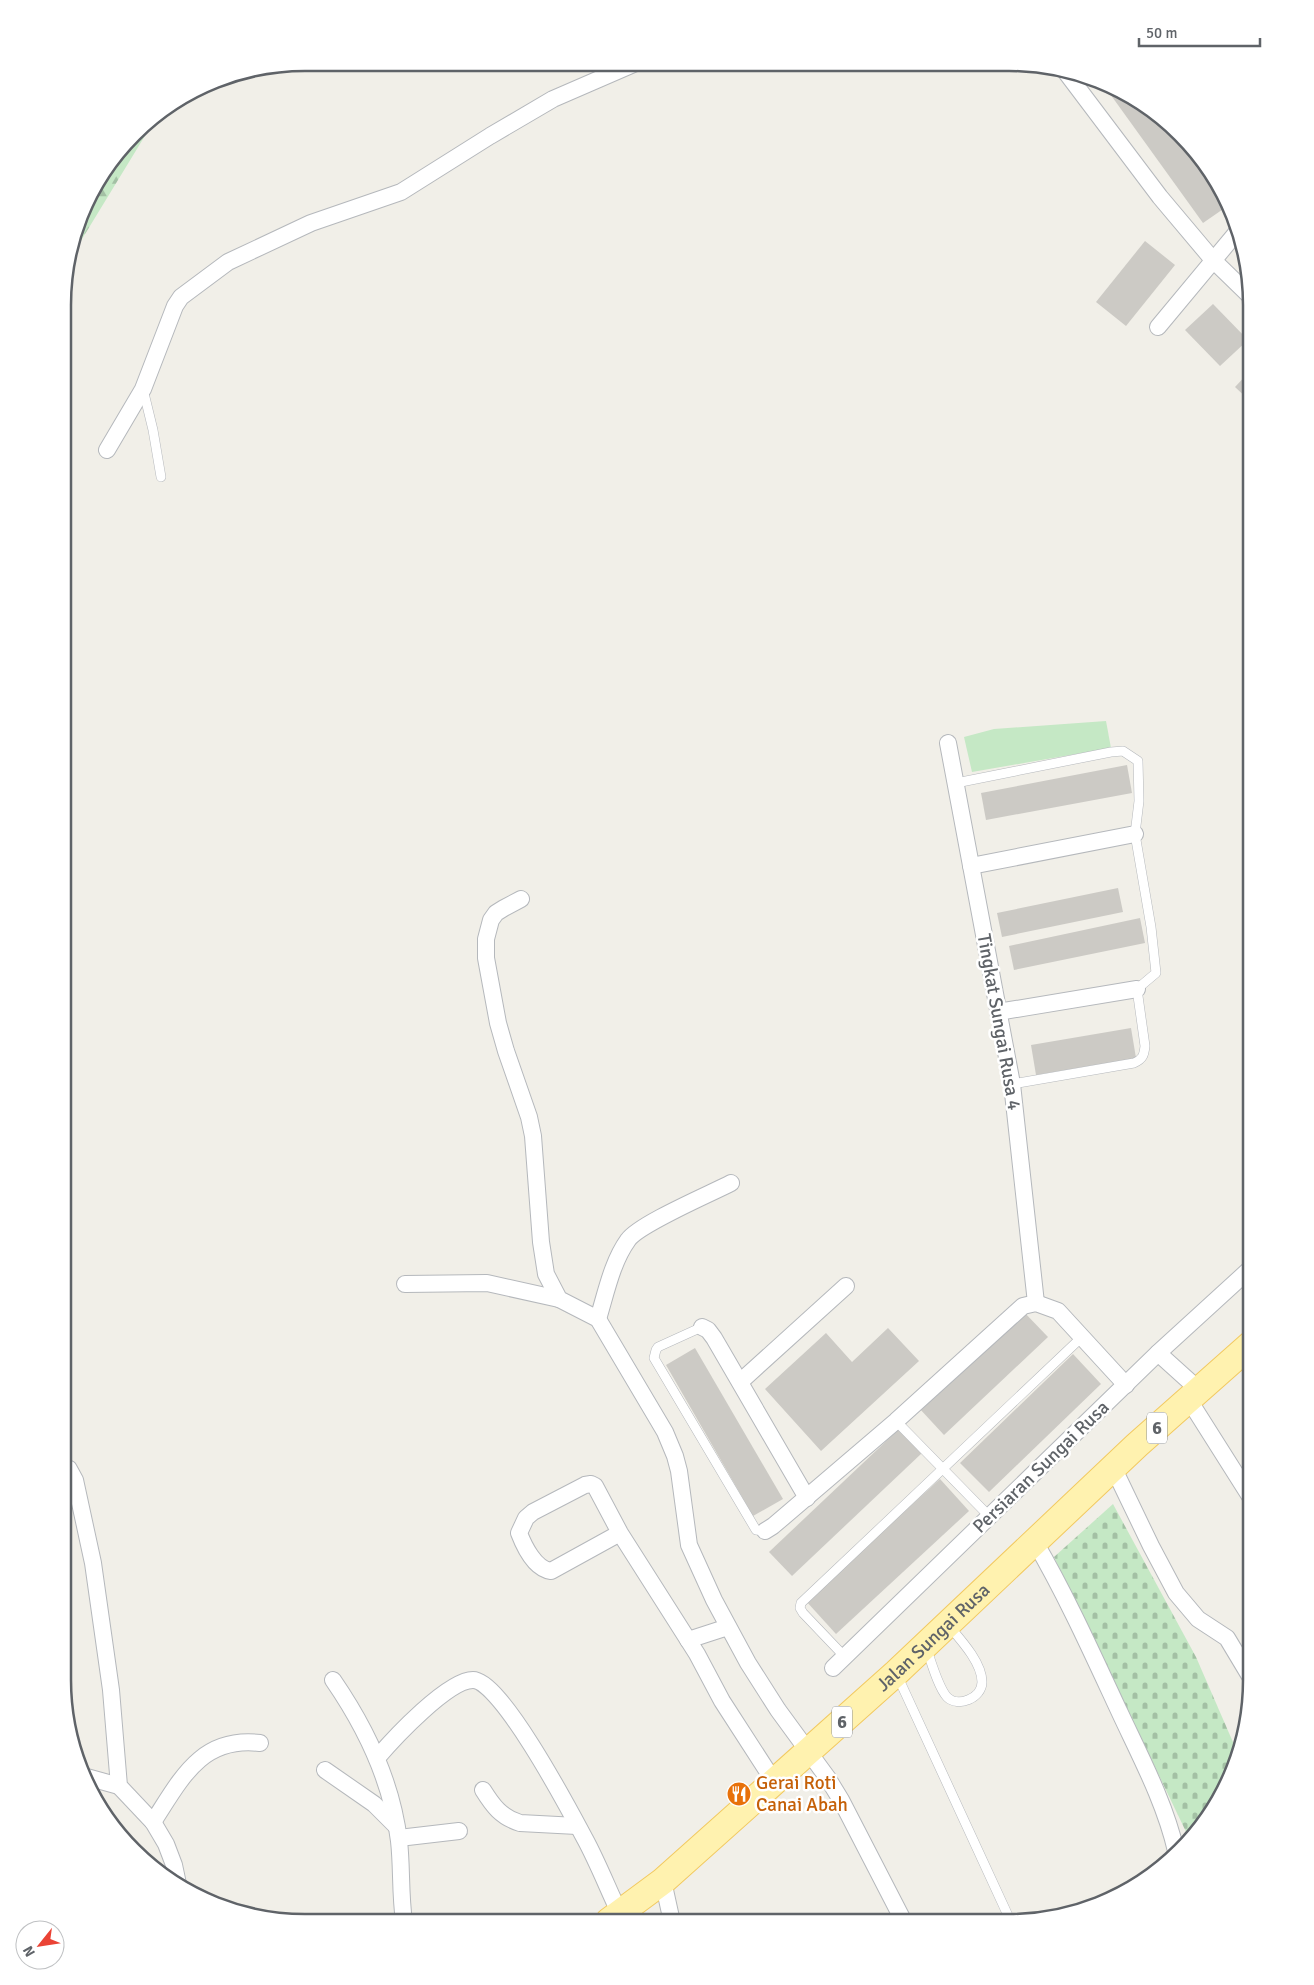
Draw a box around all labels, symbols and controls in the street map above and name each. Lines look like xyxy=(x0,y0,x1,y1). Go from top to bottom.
scale bar xyxy=(1139,15,1260,47)
text: 50 m xyxy=(1146,24,1177,42)
street label: Tingkat Sungai Rusa 4 xyxy=(972,932,1026,1112)
street label: Persiaran Sungai Rusa xyxy=(968,1396,1114,1538)
road number: 6 xyxy=(1147,1412,1167,1444)
street label: Jalan Sungai Rusa xyxy=(871,1578,995,1697)
road number: 6 xyxy=(832,1706,852,1738)
place label: Gerai Roti Canai Abah xyxy=(756,1771,848,1817)
restaurant icon: Gerai Roti Canai Abah xyxy=(726,1781,752,1807)
north arrow xyxy=(15,1920,65,1970)
text: N xyxy=(19,1943,39,1960)

